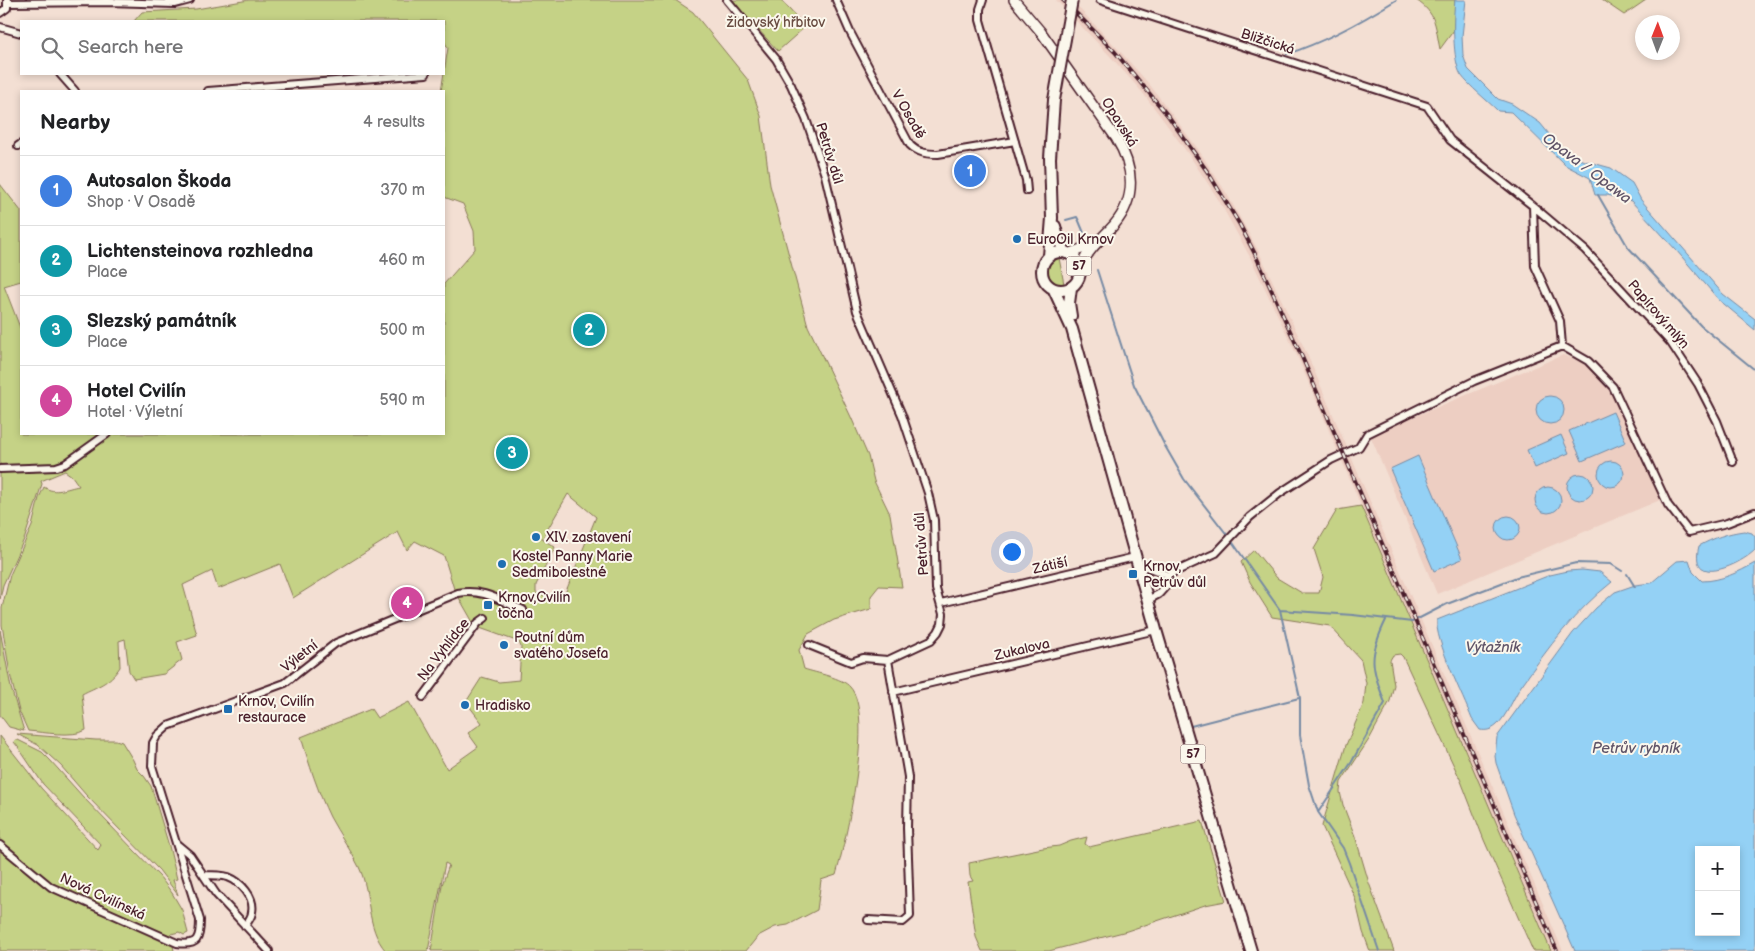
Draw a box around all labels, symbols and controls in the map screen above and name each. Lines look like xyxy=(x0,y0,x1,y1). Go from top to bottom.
park label: židovský hřbitov xyxy=(726,14,825,31)
north arrow xyxy=(1635,15,1680,60)
search box xyxy=(20,20,445,75)
street label: Bližčická xyxy=(1239,25,1297,58)
icon: search xyxy=(38,34,66,62)
text: Search here xyxy=(78,36,183,59)
street label: V Osadě xyxy=(888,87,929,142)
street label: Opavská xyxy=(1098,94,1141,150)
text: Nearby xyxy=(40,110,110,135)
text: 4 results xyxy=(363,113,425,132)
street label: Petrův důl xyxy=(812,120,847,186)
water label: Opava / Opawa xyxy=(1538,129,1635,208)
pin: 1 xyxy=(954,152,986,190)
text: Autosalon Škoda xyxy=(87,170,231,193)
text: 1 xyxy=(53,181,59,200)
text: 370 m xyxy=(380,181,425,200)
text: Shop · V Osadě xyxy=(87,193,195,212)
place label: EuroOil Krnov xyxy=(1027,231,1114,248)
marker: EuroOil Krnov xyxy=(1011,233,1023,245)
text: Lichtensteinova rozhledna xyxy=(87,240,313,263)
text: 2 xyxy=(51,251,61,270)
text: 460 m xyxy=(379,251,425,270)
road number: 57 xyxy=(1066,256,1092,276)
text: Place xyxy=(87,263,128,282)
street label: Papírový mlýn xyxy=(1624,277,1693,352)
text: Slezský památník xyxy=(87,310,237,333)
pin: 2 xyxy=(573,311,605,349)
text: 3 xyxy=(51,321,61,340)
text: 500 m xyxy=(379,321,425,340)
text: Place xyxy=(87,333,128,352)
text: Hotel Cvilín xyxy=(87,380,186,403)
text: 4 xyxy=(51,391,61,410)
text: 590 m xyxy=(380,391,425,410)
text: Hotel · Výletní xyxy=(87,403,183,422)
pin: 3 xyxy=(496,434,528,472)
street label: Petrův důl xyxy=(911,512,932,576)
place label: XIV. zastavení xyxy=(545,529,632,546)
marker: XIV. zastavení xyxy=(530,531,542,543)
your location xyxy=(999,539,1025,565)
place label: Kostel Panny Marie Sedmibolestné xyxy=(512,548,633,581)
street label: Zátiší xyxy=(1030,553,1070,578)
marker: Kostel Panny Marie Sedmibolestné xyxy=(496,558,508,570)
place label: Krnov, Petrův důl xyxy=(1143,558,1206,591)
marker: Krnov, Petrův důl xyxy=(1127,568,1139,580)
pin: 4 xyxy=(391,584,423,622)
place label: Krnov,Cvilín točna xyxy=(498,589,571,622)
marker: Krnov,Cvilín točna xyxy=(482,599,494,611)
street label: Na Vyhlídce xyxy=(414,615,473,684)
place label: Poutní dům svatého Josefa xyxy=(514,629,608,662)
street label: Zukalova xyxy=(992,635,1051,664)
street label: Výletní xyxy=(278,636,322,676)
water label: Výtažník xyxy=(1466,638,1521,657)
marker: Poutní dům svatého Josefa xyxy=(498,639,510,651)
place label: Krnov, Cvilín restaurace xyxy=(238,693,314,726)
place label: Hradisko xyxy=(475,697,531,714)
marker: Hradisko xyxy=(459,699,471,711)
marker: Krnov, Cvilín restaurace xyxy=(222,703,234,715)
water label: Petrův rybník xyxy=(1592,739,1681,758)
road number: 57 xyxy=(1180,744,1206,764)
map controls xyxy=(1695,846,1740,936)
button: + xyxy=(1695,846,1740,891)
street label: Nová Cvilínská xyxy=(57,869,148,924)
button: − xyxy=(1695,891,1740,936)

